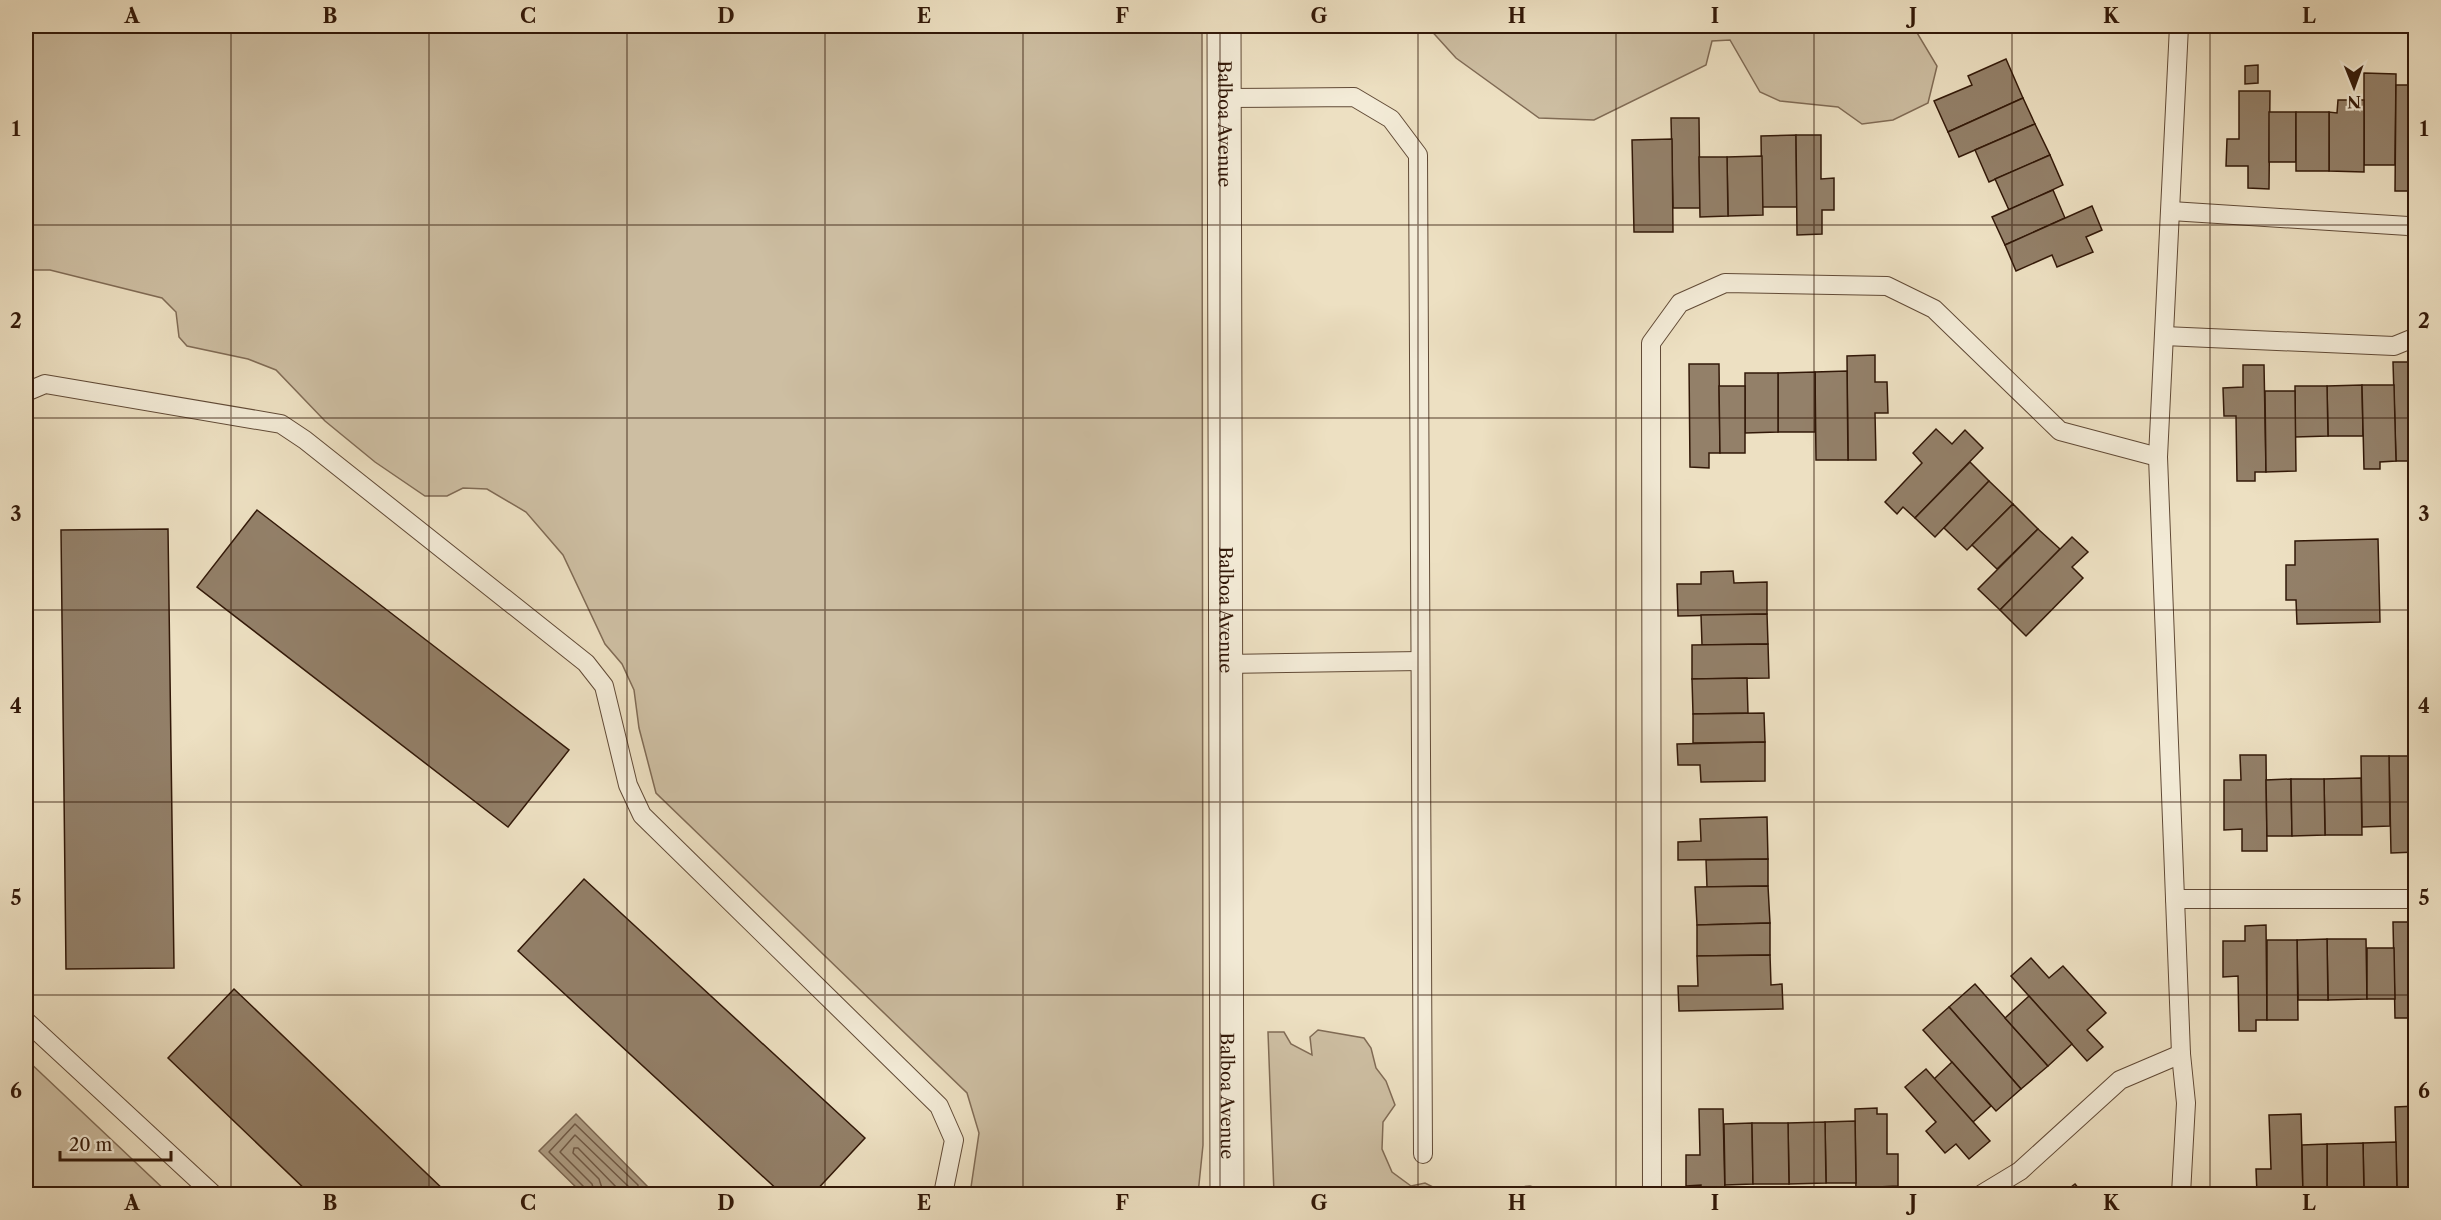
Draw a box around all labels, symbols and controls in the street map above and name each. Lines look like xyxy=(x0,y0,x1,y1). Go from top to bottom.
text: A xyxy=(123,4,140,28)
text: B xyxy=(323,4,338,28)
text: C xyxy=(520,4,536,28)
text: D xyxy=(717,4,735,28)
text: E xyxy=(917,4,931,28)
text: F xyxy=(1115,4,1129,28)
text: G xyxy=(1311,4,1328,28)
text: H xyxy=(1508,4,1526,28)
text: I xyxy=(1711,4,1719,28)
text: J xyxy=(1905,4,1917,28)
text: K xyxy=(2103,4,2120,28)
text: L xyxy=(2302,4,2316,28)
north arrow xyxy=(2324,57,2384,117)
street label: Balboa Avenue xyxy=(1213,61,1235,187)
text: N xyxy=(2347,92,2361,112)
text: 1 xyxy=(12,117,21,141)
text: 1 xyxy=(2420,117,2429,141)
text: 2 xyxy=(10,309,22,333)
text: 2 xyxy=(2418,309,2430,333)
text: 3 xyxy=(10,502,22,526)
text: 3 xyxy=(2418,502,2430,526)
street label: Balboa Avenue xyxy=(1214,547,1237,673)
text: 4 xyxy=(10,694,22,718)
text: 4 xyxy=(2418,694,2430,718)
text: 5 xyxy=(10,886,22,910)
text: 5 xyxy=(2418,886,2430,910)
street label: Balboa Avenue xyxy=(1216,1033,1238,1159)
text: 6 xyxy=(10,1079,22,1103)
text: 6 xyxy=(2418,1079,2430,1103)
scale bar xyxy=(60,1124,171,1162)
text: 20 m xyxy=(69,1134,113,1156)
text: A xyxy=(123,1191,140,1215)
text: B xyxy=(323,1191,338,1215)
text: C xyxy=(520,1191,536,1215)
text: D xyxy=(717,1191,735,1215)
text: E xyxy=(917,1191,931,1215)
text: F xyxy=(1115,1191,1129,1215)
text: G xyxy=(1311,1191,1328,1215)
text: H xyxy=(1508,1191,1526,1215)
text: I xyxy=(1711,1191,1719,1215)
text: J xyxy=(1905,1191,1917,1215)
text: K xyxy=(2103,1191,2120,1215)
text: L xyxy=(2302,1191,2316,1215)

